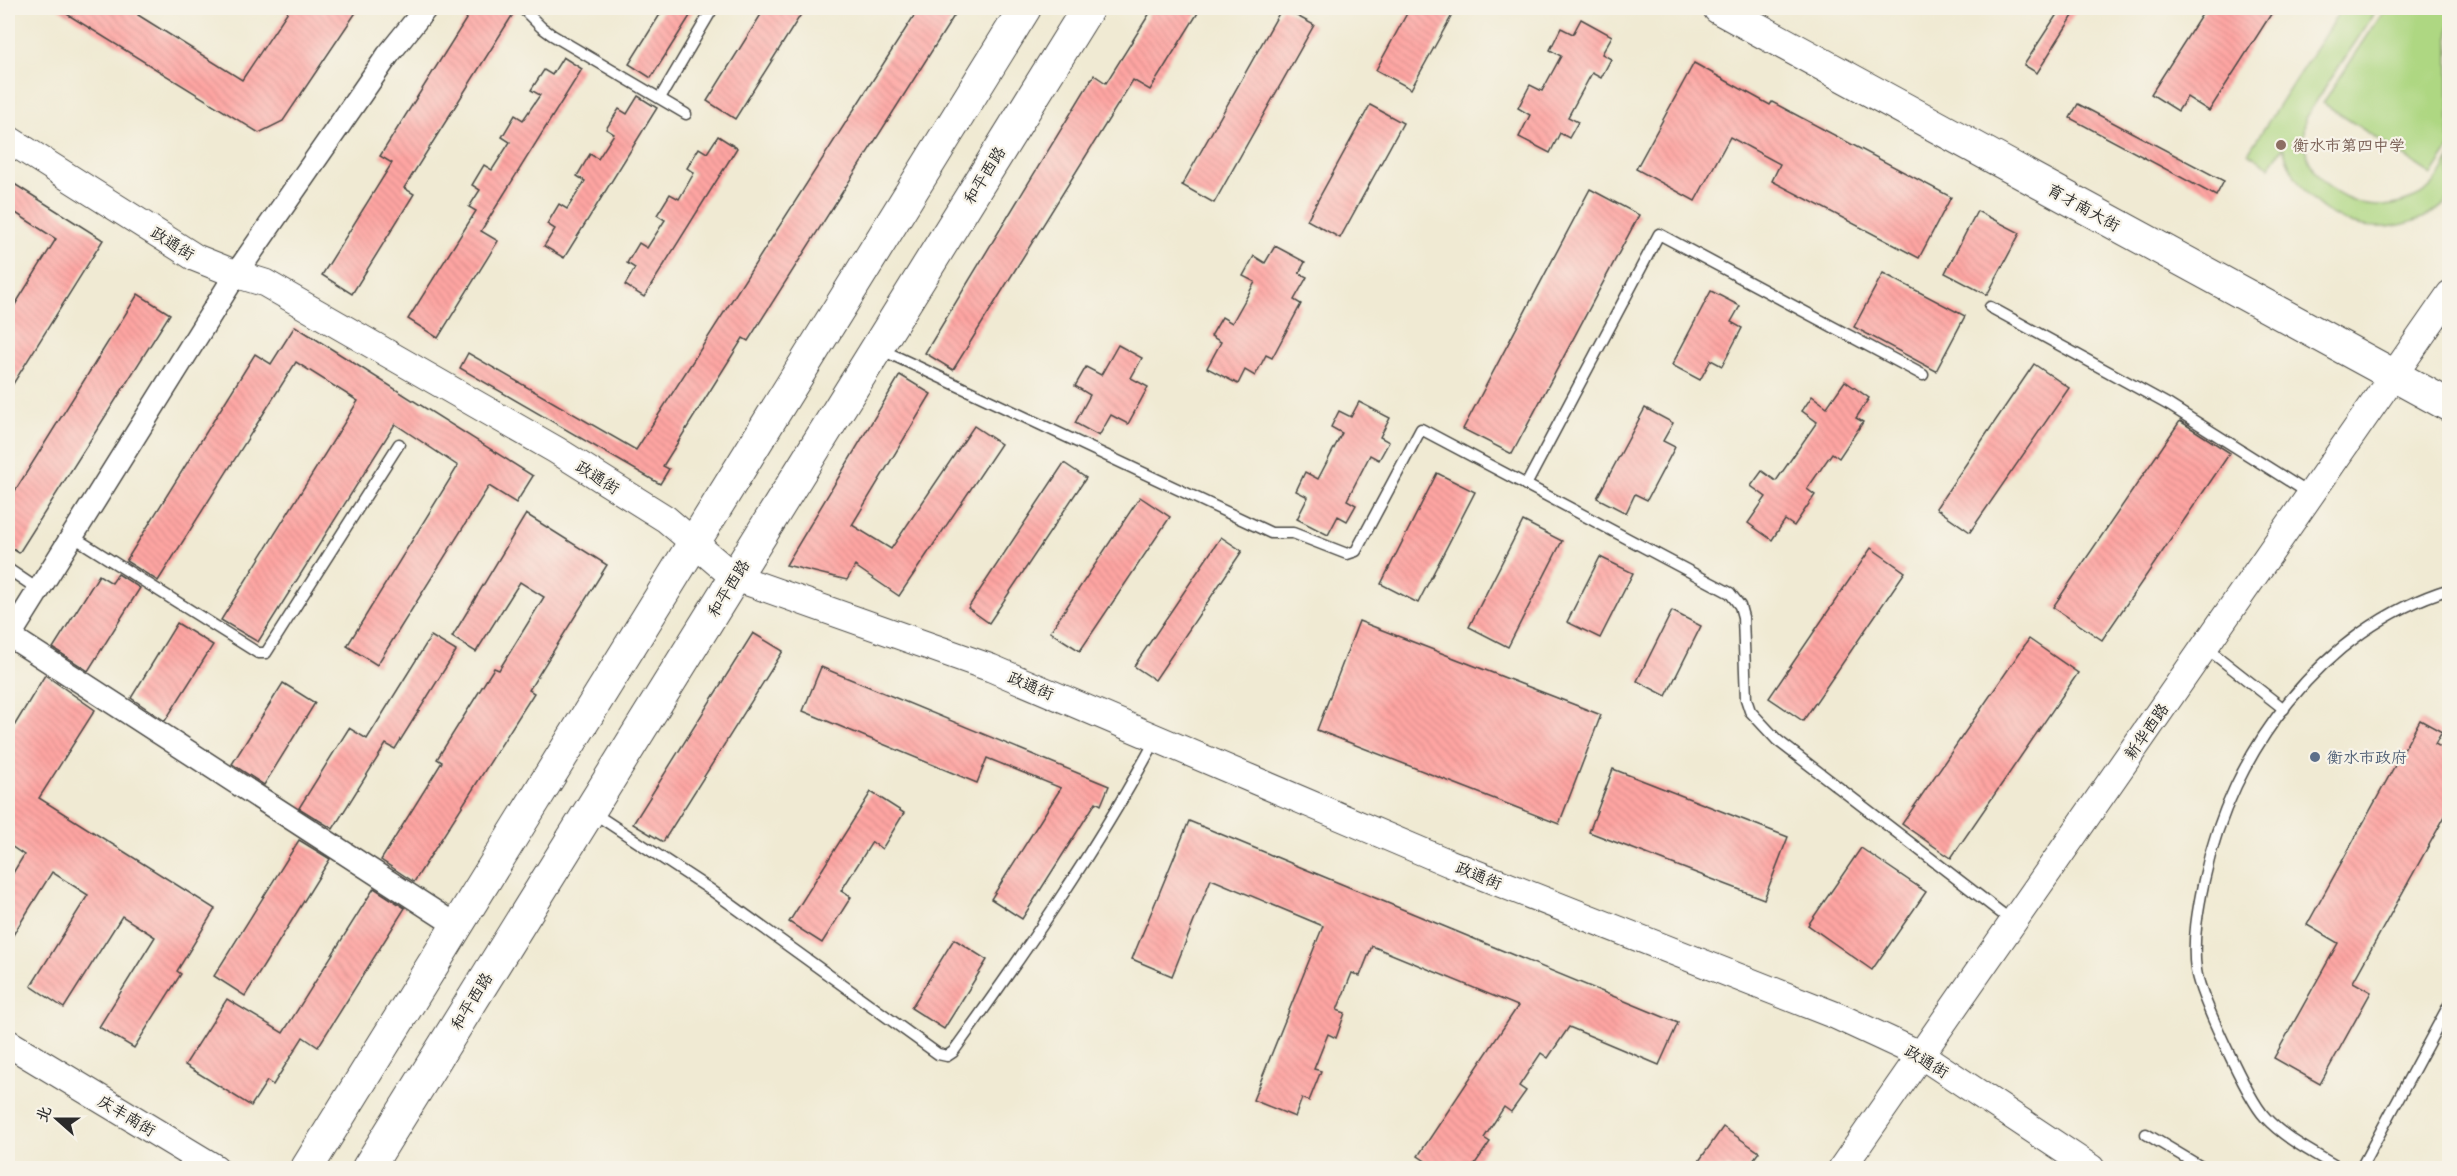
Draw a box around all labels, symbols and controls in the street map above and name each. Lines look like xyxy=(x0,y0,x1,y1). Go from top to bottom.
place label: 衡水市第四中学 xyxy=(2293,136,2405,156)
marker: 衡水市第四中学 xyxy=(2274,138,2288,152)
street label: 和平西路 xyxy=(959,143,1010,208)
street label: 育才南大街 xyxy=(2044,180,2123,236)
street label: 政通街 xyxy=(147,223,198,265)
street label: 政通街 xyxy=(572,457,623,499)
street label: 和平西路 xyxy=(703,556,754,621)
street label: 政通街 xyxy=(1005,667,1057,705)
street label: 新华西路 xyxy=(2120,700,2173,764)
place label: 衡水市政府 xyxy=(2327,748,2407,768)
marker: 衡水市政府 xyxy=(2308,750,2322,764)
street label: 政通街 xyxy=(1453,858,1505,894)
street label: 和平西路 xyxy=(446,969,497,1034)
street label: 政通街 xyxy=(1901,1041,1952,1083)
north arrow xyxy=(27,1089,87,1149)
street label: 庆丰南街 xyxy=(94,1091,159,1141)
text: 北 xyxy=(32,1103,56,1125)

